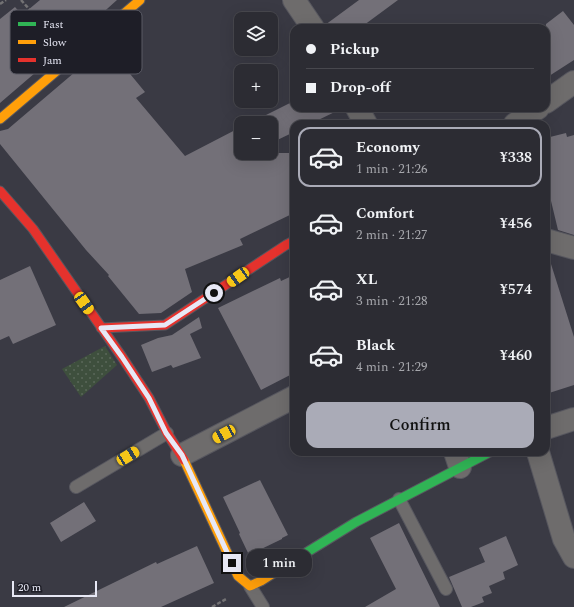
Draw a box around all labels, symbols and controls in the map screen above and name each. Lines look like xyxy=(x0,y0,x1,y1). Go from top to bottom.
legend xyxy=(10,10,142,74)
map controls xyxy=(234,12,278,160)
button: layers xyxy=(234,12,278,56)
text: Fast xyxy=(43,16,64,33)
text: Slow xyxy=(43,34,67,51)
text: Pickup xyxy=(330,38,379,61)
text: Jam xyxy=(43,52,62,69)
button: + xyxy=(234,64,278,108)
text: Drop-off xyxy=(330,76,391,99)
button: − xyxy=(234,116,278,160)
text: Economy xyxy=(356,136,420,159)
icon: car xyxy=(308,139,344,175)
text: ¥338 xyxy=(500,146,532,169)
text: 1 min · 21:26 xyxy=(356,159,428,179)
text: Comfort xyxy=(356,202,414,225)
icon: car xyxy=(308,205,344,241)
text: ¥456 xyxy=(500,212,532,235)
text: 2 min · 21:27 xyxy=(356,225,428,245)
car xyxy=(225,265,251,289)
text: XL xyxy=(356,268,377,291)
icon: car xyxy=(308,271,344,307)
text: ¥574 xyxy=(500,278,532,301)
route start xyxy=(205,284,223,302)
car xyxy=(72,290,96,316)
text: 3 min · 21:28 xyxy=(356,291,428,311)
text: Black xyxy=(356,334,395,357)
icon: car xyxy=(308,337,344,373)
text: ¥460 xyxy=(500,344,532,367)
text: 4 min · 21:29 xyxy=(356,357,428,377)
button: Confirm xyxy=(306,402,534,448)
car xyxy=(211,423,237,445)
car xyxy=(115,445,141,467)
callout: 1 min xyxy=(246,549,312,577)
text: 1 min xyxy=(262,553,296,573)
route end xyxy=(223,554,241,572)
scale bar xyxy=(12,579,97,598)
text: 20 m xyxy=(18,579,41,596)

